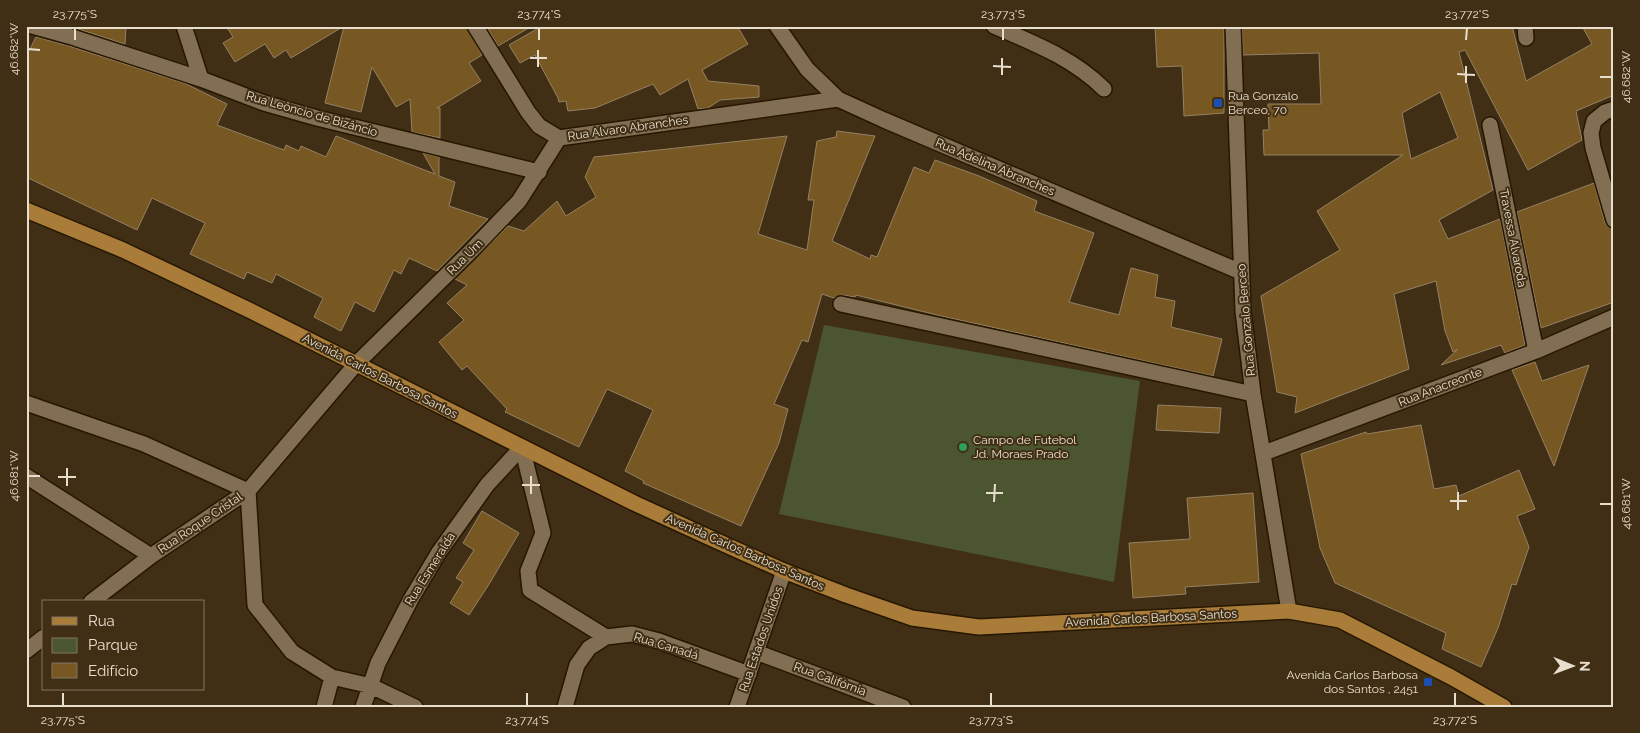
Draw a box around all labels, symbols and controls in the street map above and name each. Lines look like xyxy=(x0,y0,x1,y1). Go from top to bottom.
text: 23.775°S xyxy=(53,7,97,21)
text: 23.774°S xyxy=(517,7,561,21)
text: 23.773°S xyxy=(981,7,1025,21)
text: 23.772°S xyxy=(1445,7,1489,21)
text: 46.682°W xyxy=(7,22,21,75)
text: 46.682°W xyxy=(1619,50,1633,103)
street label: Rua Leôncio de Bizâncio xyxy=(245,89,379,139)
place label: Rua Gonzalo Berceo, 70 xyxy=(1228,89,1298,117)
marker: Rua Gonzalo Berceo, 70 xyxy=(1212,97,1224,109)
street label: Rua Alvaro Abranches xyxy=(567,113,689,143)
street label: Rua Adelina Abranches xyxy=(933,135,1057,199)
street label: Travessa Alvaroda xyxy=(1497,188,1529,288)
street label: Rua Um xyxy=(444,236,486,278)
street label: Rua Gonzalo Berceo xyxy=(1234,263,1258,377)
street label: Avenida Carlos Barbosa Santos xyxy=(300,331,460,421)
street label: Rua Anacreonte xyxy=(1396,365,1484,409)
place label: Campo de Futebol Jd. Moraes Prado xyxy=(973,433,1077,461)
marker: Campo de Futebol Jd. Moraes Prado xyxy=(957,441,969,453)
text: 46.681°W xyxy=(7,450,21,502)
text: 46.681°W xyxy=(1619,478,1633,530)
street label: Rua Roque Cristal xyxy=(155,489,245,556)
street label: Avenida Carlos Barbosa Santos xyxy=(664,511,827,593)
street label: Rua Esmeralda xyxy=(402,530,458,608)
street label: Rua Estados Unidos xyxy=(736,584,786,694)
legend xyxy=(42,600,205,690)
street label: Avenida Carlos Barbosa Santos xyxy=(1065,606,1238,629)
text: Rua xyxy=(88,612,115,630)
street label: Rua Canadá xyxy=(632,630,700,662)
text: Parque xyxy=(88,636,138,654)
north arrow xyxy=(1548,640,1598,690)
street label: Rua Califórnia xyxy=(792,659,868,699)
text: N xyxy=(1577,661,1593,672)
text: Edifício xyxy=(88,662,138,680)
place label: Avenida Carlos Barbosa dos Santos , 2451 xyxy=(1287,668,1418,696)
marker: Avenida Carlos Barbosa dos Santos , 2451 xyxy=(1422,676,1434,688)
text: 23.775°S xyxy=(41,713,85,727)
text: 23.774°S xyxy=(505,713,549,727)
text: 23.773°S xyxy=(969,713,1013,727)
text: 23.772°S xyxy=(1433,713,1477,727)

